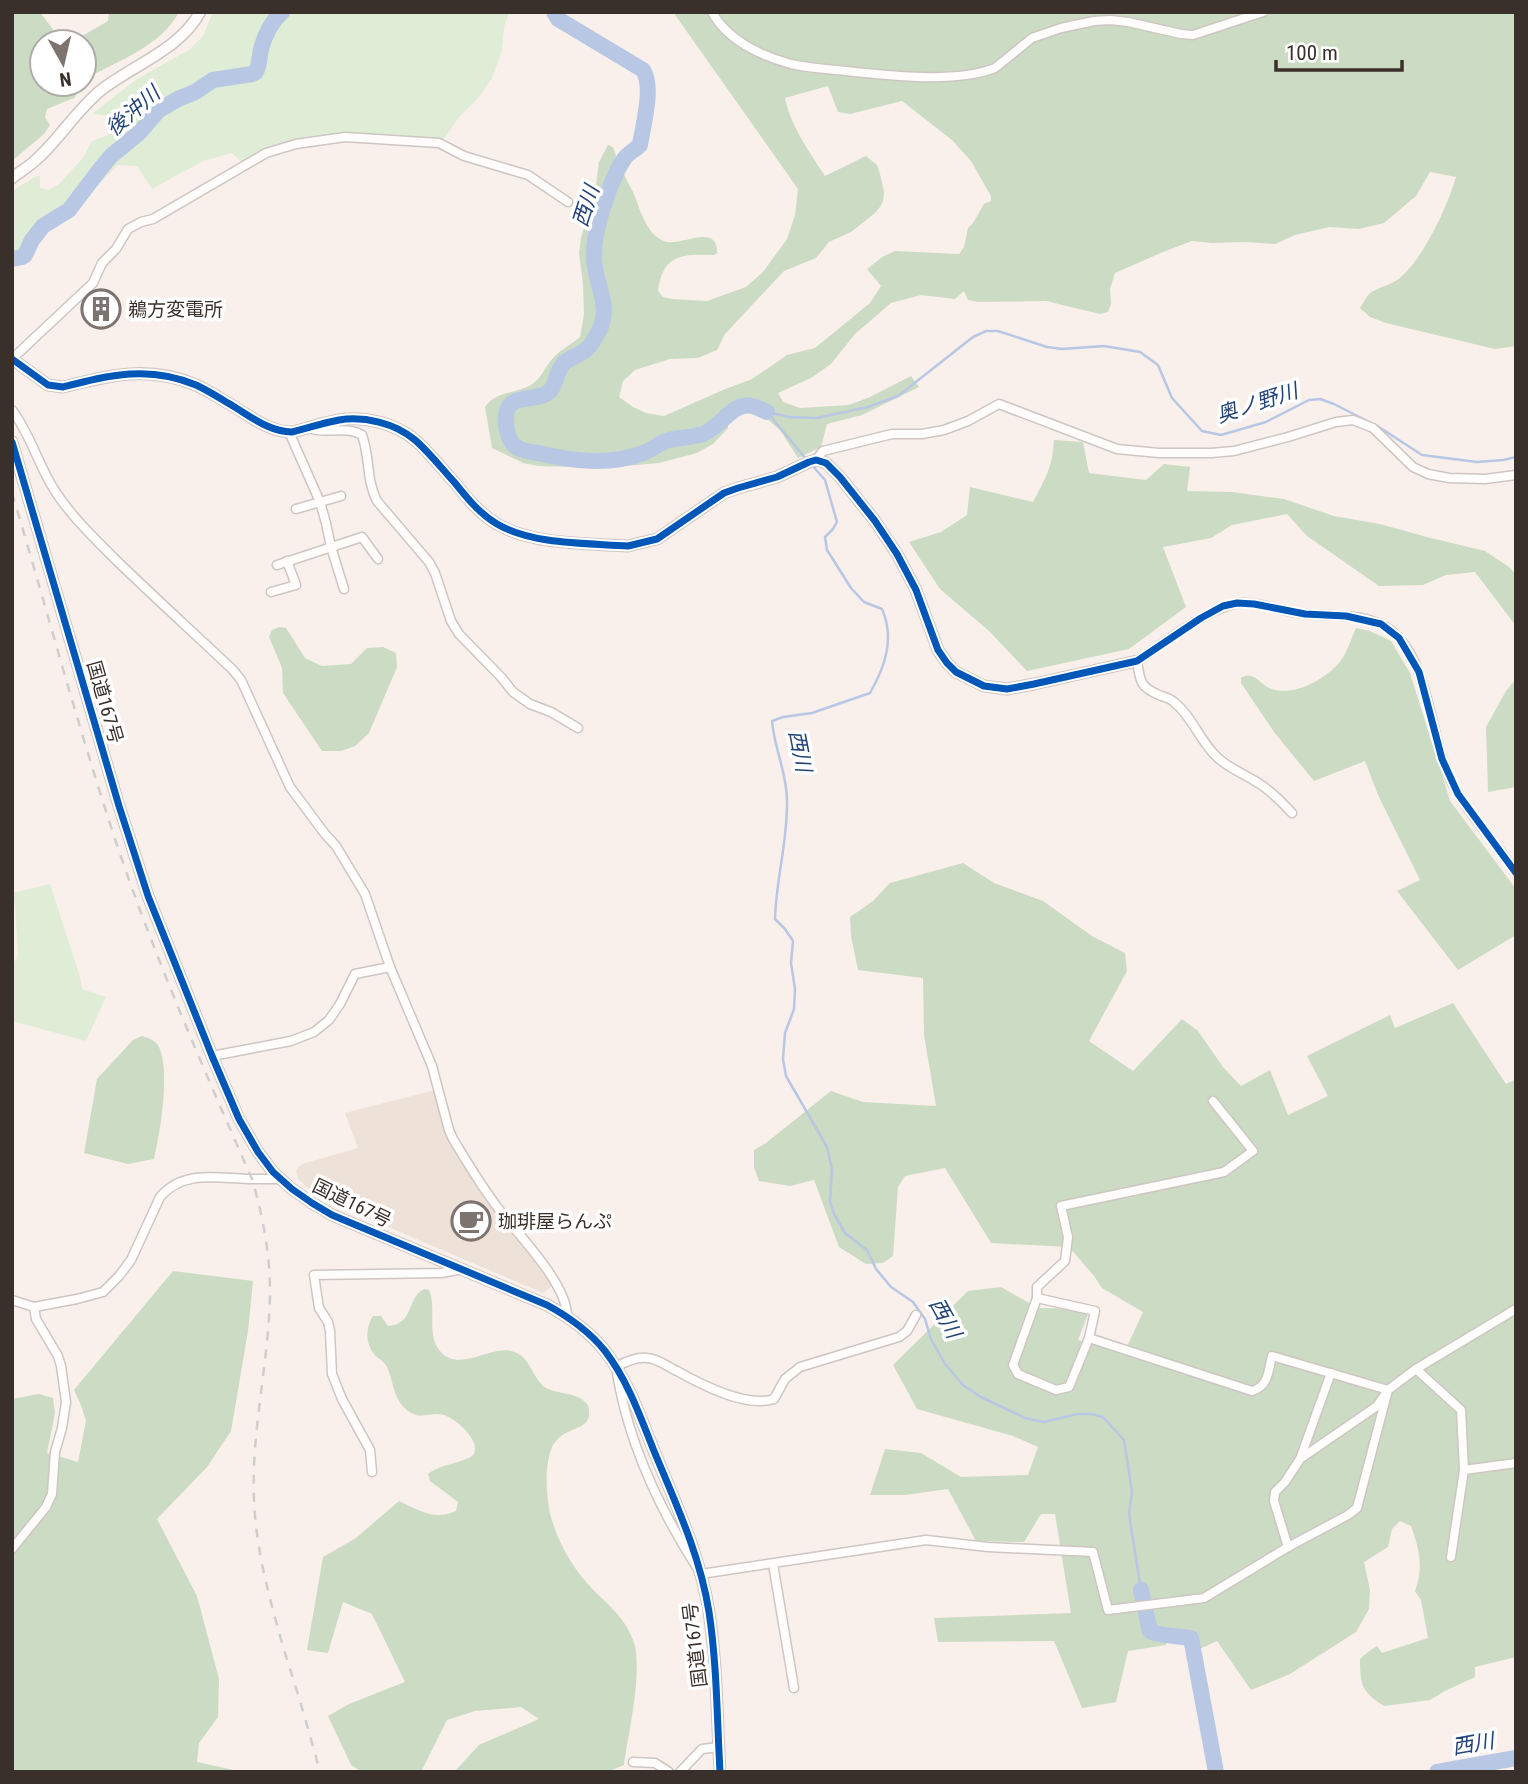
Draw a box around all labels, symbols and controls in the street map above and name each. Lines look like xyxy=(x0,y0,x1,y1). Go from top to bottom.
north arrow xyxy=(28,28,98,98)
scale bar xyxy=(1276,28,1402,72)
text: 100 m xyxy=(1286,41,1338,65)
text: N xyxy=(58,67,73,92)
water label: 後沖川 xyxy=(101,80,166,141)
water label: 西川 xyxy=(568,180,605,230)
building icon: 鵜方変電所 xyxy=(80,288,122,330)
place label: 鵜方変電所 xyxy=(128,298,223,321)
water label: 奥ノ野川 xyxy=(1213,378,1303,427)
street label: 国道167号 xyxy=(82,658,128,746)
water label: 西川 xyxy=(784,728,816,776)
street label: 国道167号 xyxy=(309,1174,395,1232)
cafe icon: 珈琲屋らんぷ xyxy=(450,1200,492,1242)
place label: 珈琲屋らんぷ xyxy=(498,1210,612,1233)
water label: 西川 xyxy=(924,1294,967,1344)
street label: 国道167号 xyxy=(678,1601,712,1689)
water label: 西川 xyxy=(1450,1728,1498,1759)

